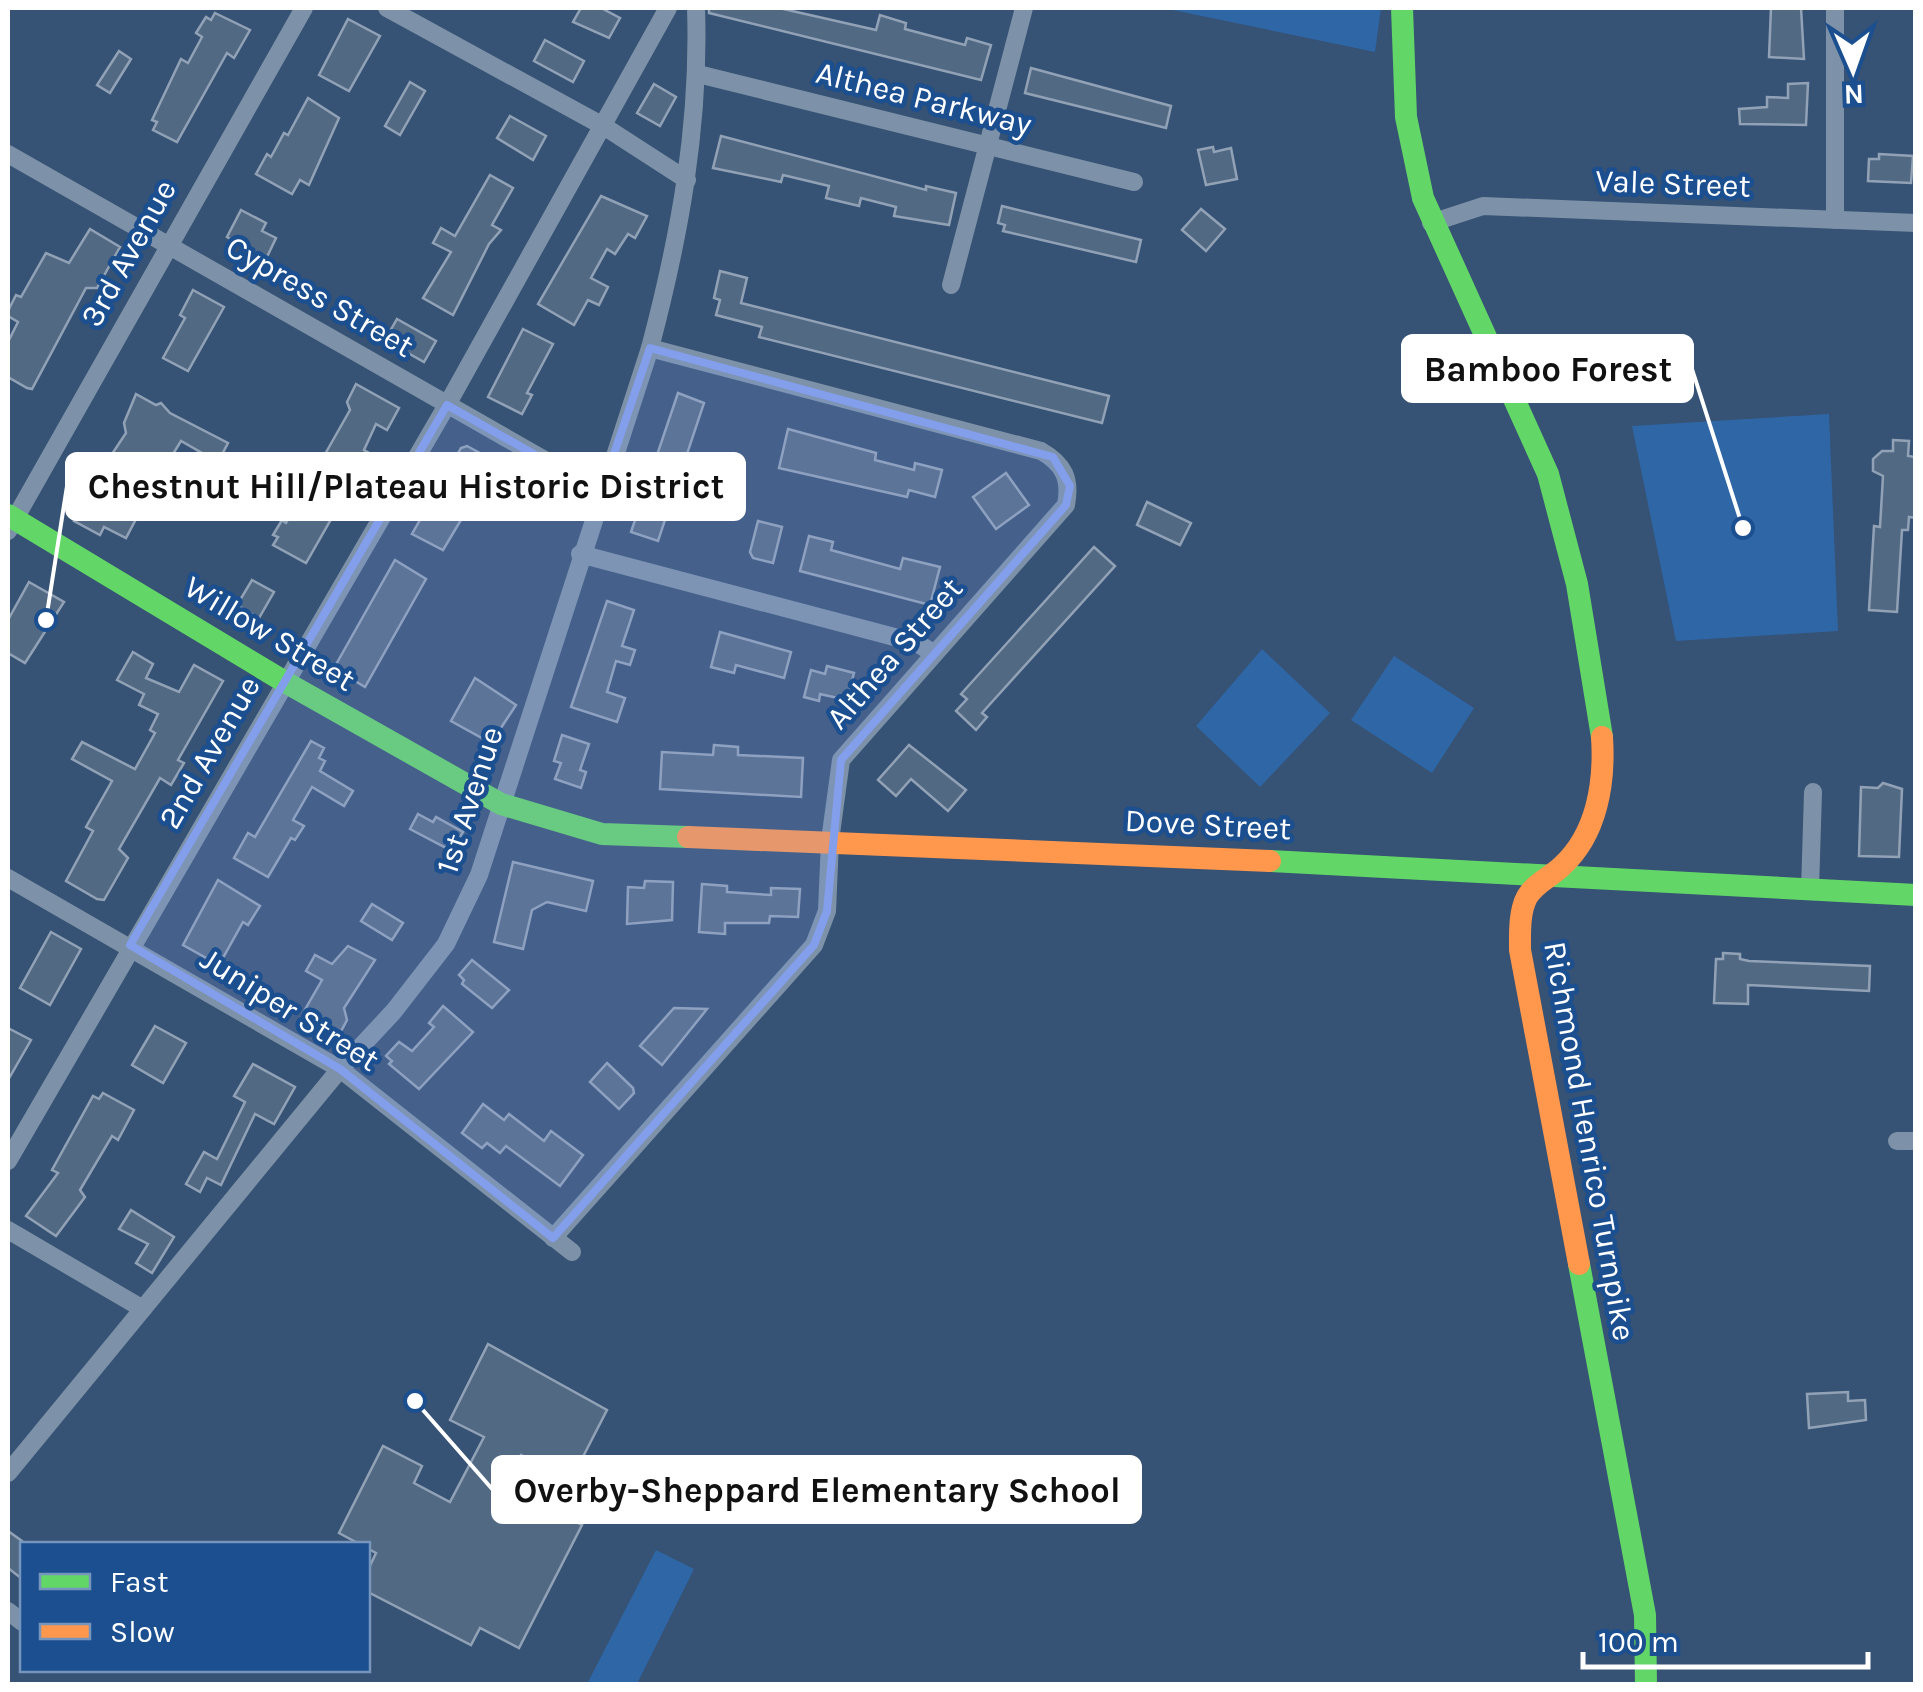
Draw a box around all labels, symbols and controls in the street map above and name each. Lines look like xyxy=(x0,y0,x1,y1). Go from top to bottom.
north arrow xyxy=(1803,20,1903,120)
street label: Althea Parkway xyxy=(812,54,1036,143)
text: N xyxy=(1843,78,1864,111)
street label: Vale Street xyxy=(1595,162,1751,205)
street label: 3rd Avenue xyxy=(73,173,184,333)
street label: Cypress Street xyxy=(219,228,420,365)
callout: Bamboo Forest xyxy=(1403,336,1692,401)
text: Bamboo Forest xyxy=(1424,349,1672,390)
callout: Chestnut Hill/Plateau Historic District xyxy=(67,454,744,519)
text: Chestnut Hill/Plateau Historic District xyxy=(88,466,724,507)
street label: Willow Street xyxy=(178,568,362,699)
street label: Althea Street xyxy=(819,570,970,736)
street label: 2nd Avenue xyxy=(151,670,268,835)
street label: 1st Avenue xyxy=(428,722,511,878)
street label: Dove Street xyxy=(1124,802,1292,847)
street label: Richmond Henrico Turnpike xyxy=(1536,939,1643,1344)
street label: Juniper Street xyxy=(194,940,386,1079)
callout: Overby-Sheppard Elementary School xyxy=(493,1457,1140,1522)
text: Overby-Sheppard Elementary School xyxy=(513,1470,1121,1512)
legend xyxy=(20,1542,370,1672)
text: Fast xyxy=(110,1564,169,1600)
scale bar xyxy=(1583,1607,1868,1669)
text: Slow xyxy=(110,1614,175,1650)
text: 100 m xyxy=(1598,1624,1679,1660)

